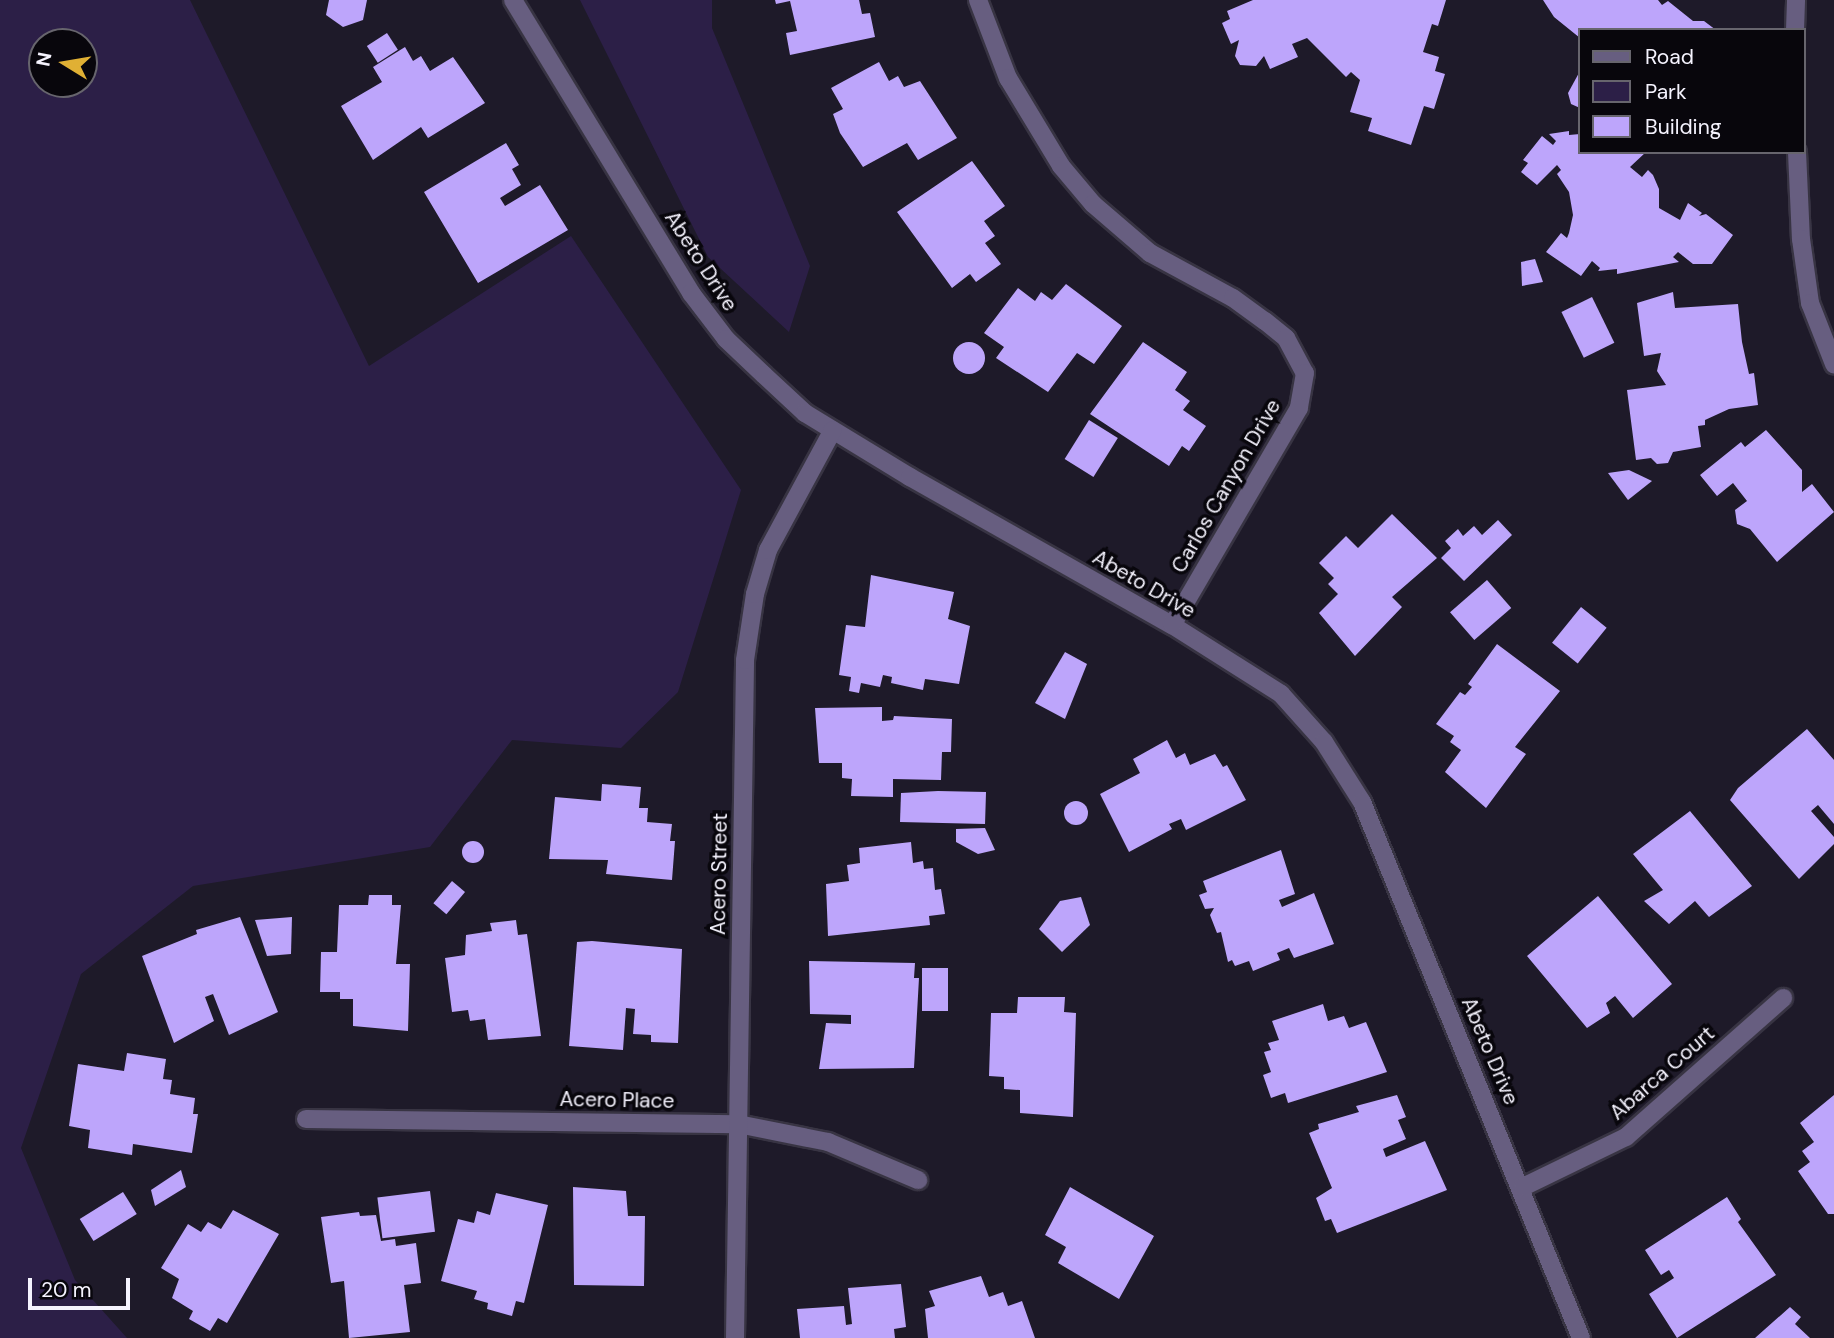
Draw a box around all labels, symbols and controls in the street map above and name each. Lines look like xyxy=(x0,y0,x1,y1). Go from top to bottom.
north arrow xyxy=(28,28,98,98)
legend xyxy=(1578,28,1806,154)
text: Road xyxy=(1645,43,1694,71)
text: N xyxy=(30,50,57,68)
text: Park xyxy=(1645,78,1686,106)
text: Building xyxy=(1645,113,1721,141)
street label: Abeto Drive xyxy=(659,206,743,316)
street label: Carlos Canyon Drive xyxy=(1166,395,1286,577)
street label: Abeto Drive xyxy=(1088,544,1200,624)
street label: Acero Street xyxy=(705,813,733,935)
street label: Abeto Drive xyxy=(1456,993,1524,1109)
street label: Abarca Court xyxy=(1605,1021,1719,1125)
street label: Acero Place xyxy=(559,1086,675,1114)
scale bar xyxy=(32,1264,133,1308)
text: 20 m xyxy=(41,1276,92,1304)

